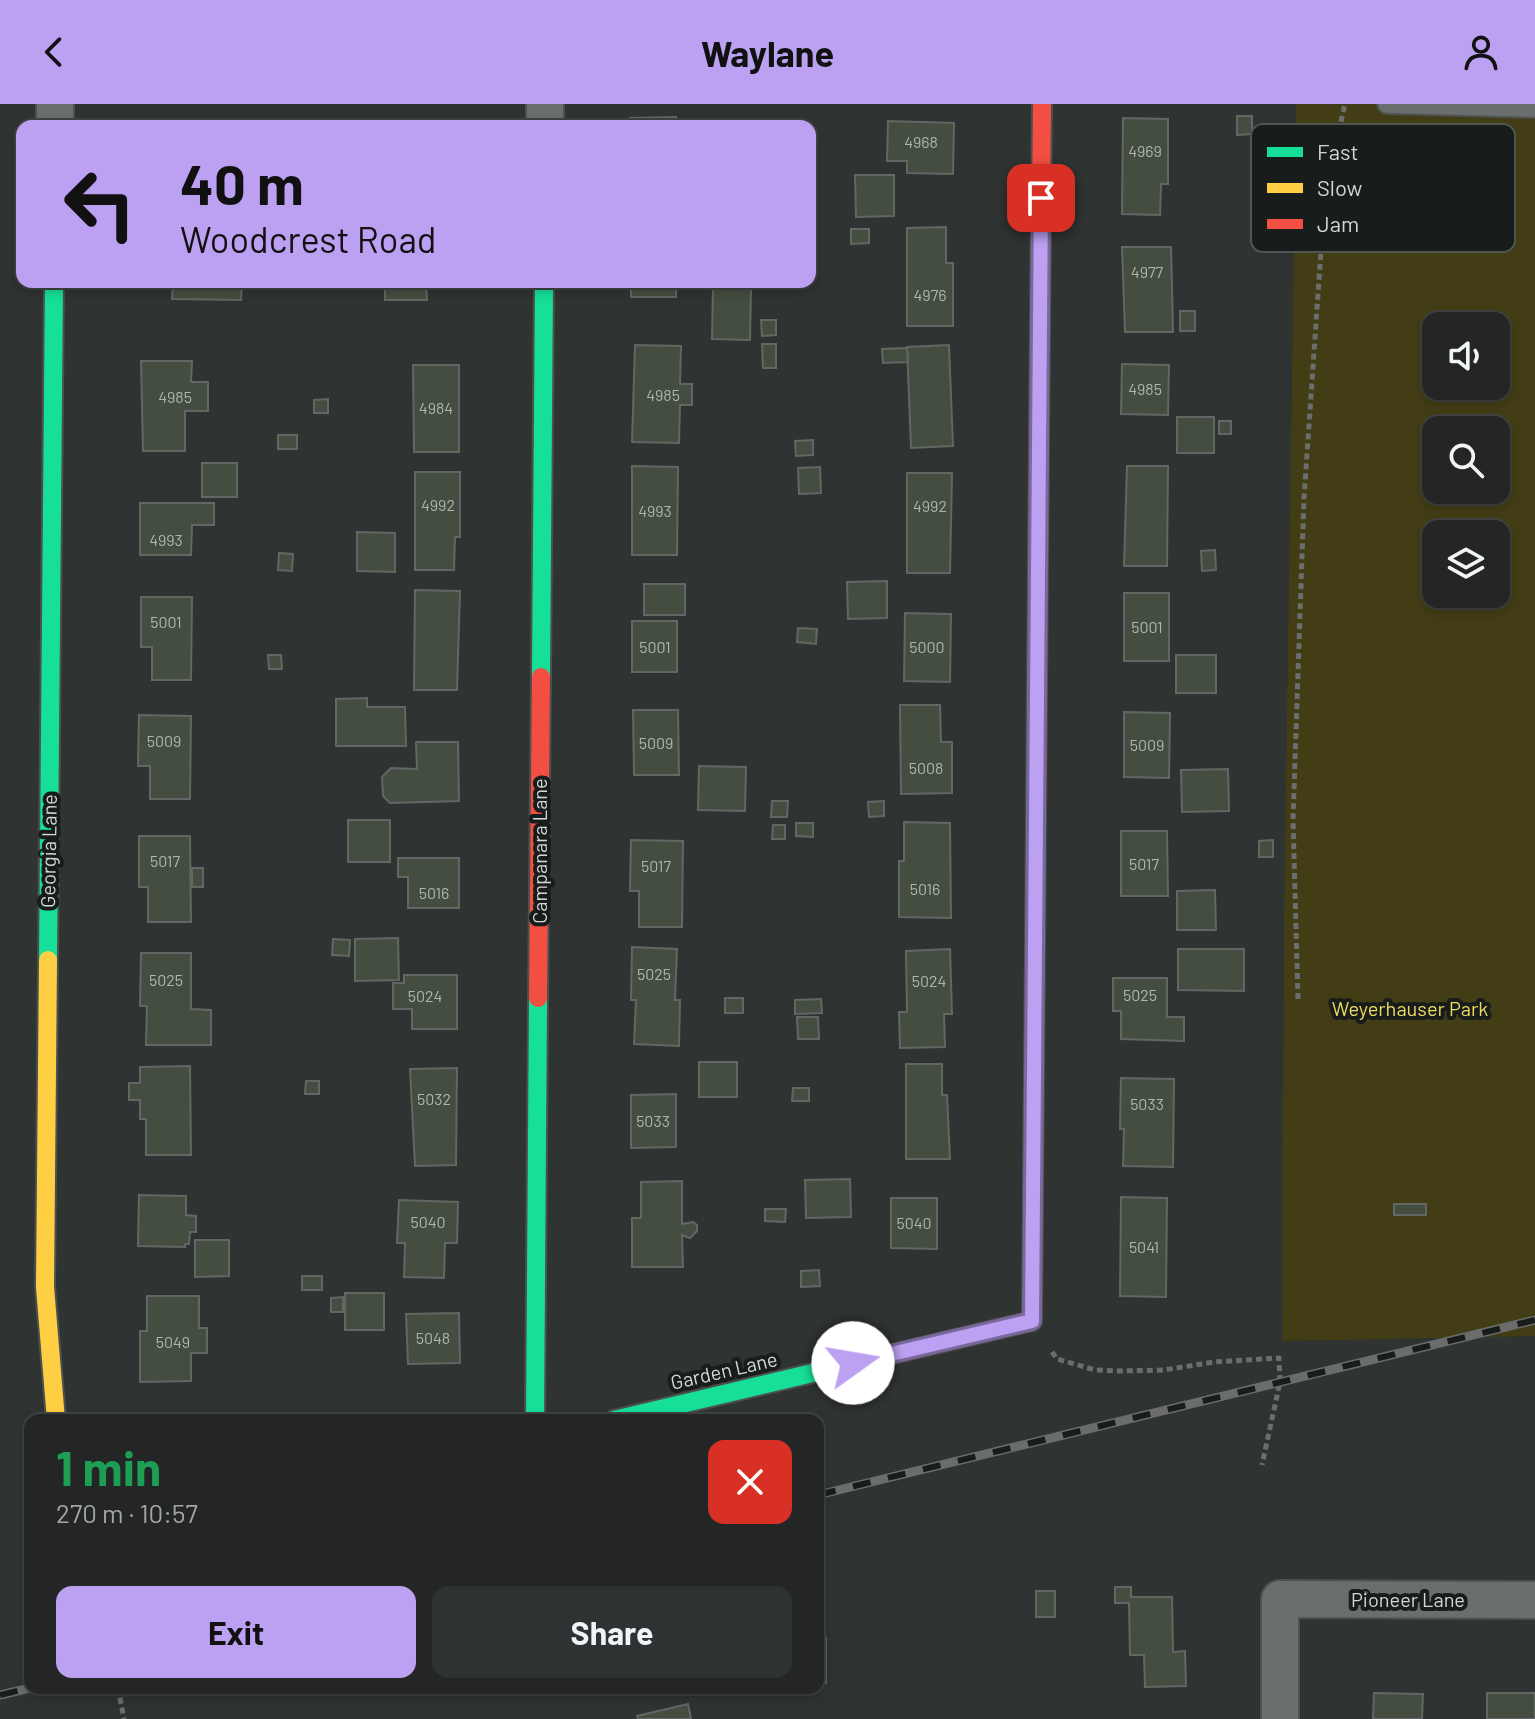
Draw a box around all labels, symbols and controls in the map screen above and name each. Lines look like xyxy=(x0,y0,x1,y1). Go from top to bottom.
icon: back xyxy=(32,30,76,74)
icon: person xyxy=(1459,30,1503,74)
text: Waylane xyxy=(701,31,834,74)
legend xyxy=(1251,124,1515,252)
house number: 4968 xyxy=(904,132,938,151)
text: Fast xyxy=(1317,138,1359,164)
house number: 4969 xyxy=(1128,141,1162,160)
text: 40 m xyxy=(180,149,304,216)
icon: left xyxy=(48,152,152,256)
pin xyxy=(1007,164,1075,232)
text: Slow xyxy=(1317,174,1362,200)
icon: arrive xyxy=(1019,176,1063,220)
text: Jam xyxy=(1317,210,1359,236)
text: Woodcrest Road xyxy=(180,217,436,260)
house number: 4977 xyxy=(1131,262,1164,281)
house number: 4976 xyxy=(914,285,946,304)
map controls xyxy=(1422,312,1510,608)
button: sound xyxy=(1422,312,1510,400)
house number: 4985 xyxy=(1128,379,1162,398)
house number: 4985 xyxy=(646,385,680,404)
house number: 4985 xyxy=(158,387,192,406)
house number: 4984 xyxy=(419,398,453,417)
button: search xyxy=(1422,416,1510,504)
house number: 4992 xyxy=(421,495,455,514)
house number: 4992 xyxy=(913,496,947,515)
house number: 4993 xyxy=(638,501,672,520)
button: layers xyxy=(1422,520,1510,608)
house number: 4993 xyxy=(149,530,183,549)
house number: 5001 xyxy=(150,612,182,631)
house number: 5001 xyxy=(1131,617,1163,636)
house number: 5001 xyxy=(639,637,671,656)
house number: 5000 xyxy=(909,637,945,656)
house number: 5009 xyxy=(147,731,181,750)
house number: 5009 xyxy=(639,733,673,752)
house number: 5009 xyxy=(1130,735,1164,754)
house number: 5008 xyxy=(909,758,943,777)
street label: Campanara Lane xyxy=(527,778,551,924)
street label: Georgia Lane xyxy=(35,794,61,908)
house number: 5017 xyxy=(150,851,180,870)
house number: 5017 xyxy=(1129,854,1159,873)
house number: 5017 xyxy=(641,856,671,875)
house number: 5016 xyxy=(910,879,940,898)
house number: 5016 xyxy=(419,883,449,902)
house number: 5025 xyxy=(637,964,671,983)
house number: 5025 xyxy=(149,970,183,989)
house number: 5024 xyxy=(912,971,946,990)
house number: 5025 xyxy=(1123,985,1157,1004)
house number: 5024 xyxy=(408,986,442,1005)
park label: Weyerhauser Park xyxy=(1332,996,1488,1020)
house number: 5032 xyxy=(417,1089,451,1108)
house number: 5033 xyxy=(1130,1094,1164,1113)
house number: 5033 xyxy=(636,1111,670,1130)
house number: 5040 xyxy=(410,1212,446,1231)
house number: 5040 xyxy=(896,1213,932,1232)
house number: 5041 xyxy=(1129,1237,1159,1256)
position arrow xyxy=(811,1321,895,1405)
house number: 5048 xyxy=(416,1328,450,1347)
house number: 5049 xyxy=(156,1332,190,1351)
street label: Garden Lane xyxy=(668,1346,779,1394)
text: 1 min xyxy=(56,1438,161,1496)
button: close xyxy=(708,1440,792,1524)
text: 270 m · 10:57 xyxy=(56,1497,198,1528)
button: Exit xyxy=(56,1586,416,1678)
button: Share xyxy=(432,1586,792,1678)
street label: Pioneer Lane xyxy=(1351,1587,1465,1611)

